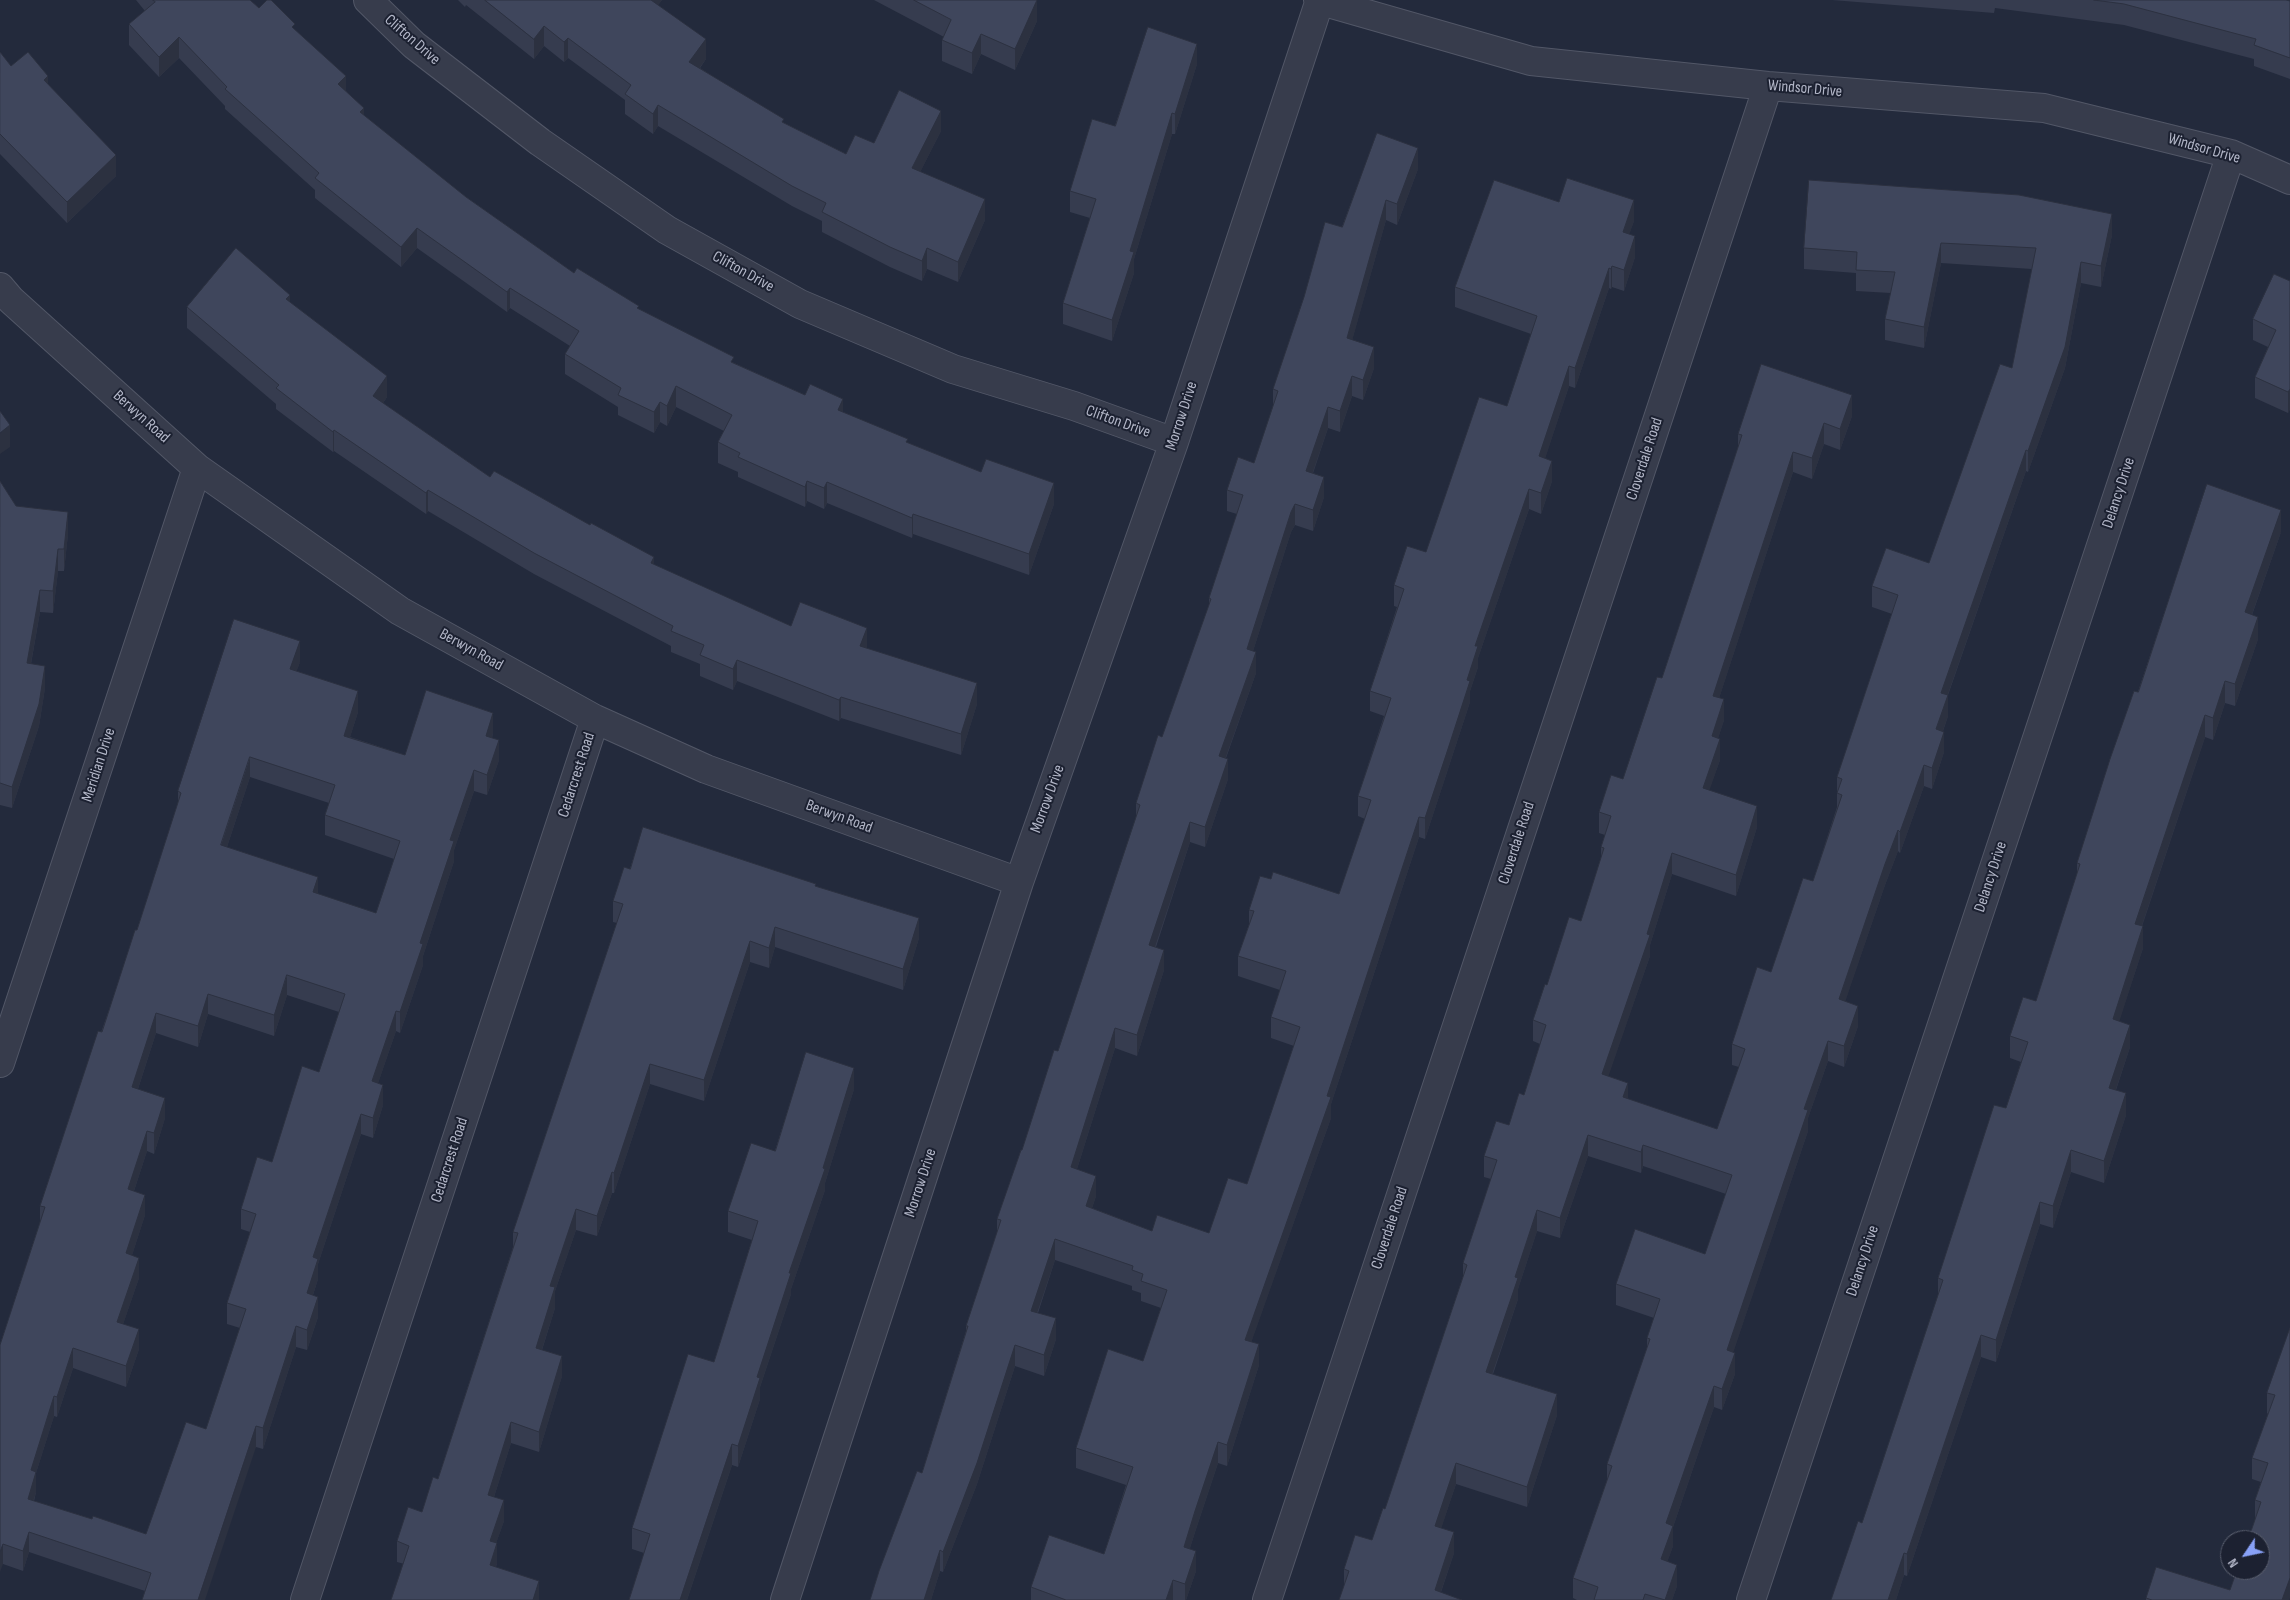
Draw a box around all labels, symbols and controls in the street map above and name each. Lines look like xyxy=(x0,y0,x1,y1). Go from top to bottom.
street label: Clifton Drive xyxy=(380,11,444,69)
street label: Windsor Drive xyxy=(1767,76,1843,102)
street label: Windsor Drive xyxy=(2166,130,2242,168)
street label: Clifton Drive xyxy=(709,247,777,297)
street label: Morrow Drive xyxy=(1162,379,1202,453)
street label: Berwyn Road xyxy=(109,387,173,447)
street label: Clifton Drive xyxy=(1083,401,1153,443)
street label: Cloverdale Road xyxy=(1623,415,1667,503)
street label: Delancy Drive xyxy=(2099,455,2139,531)
street label: Berwyn Road xyxy=(436,625,506,675)
street label: Meridian Drive xyxy=(78,726,120,804)
street label: Cedarcrest Road xyxy=(554,730,600,820)
street label: Morrow Drive xyxy=(1027,762,1069,836)
street label: Berwyn Road xyxy=(803,796,875,838)
street label: Cloverdale Road xyxy=(1495,799,1539,887)
street label: Delancy Drive xyxy=(1971,839,2011,915)
street label: Cedarcrest Road xyxy=(427,1115,473,1205)
street label: Morrow Drive xyxy=(901,1146,941,1220)
street label: Cloverdale Road xyxy=(1368,1184,1412,1272)
street label: Delancy Drive xyxy=(1843,1223,1883,1299)
north arrow xyxy=(2220,1530,2270,1580)
text: N xyxy=(2224,1555,2242,1571)

